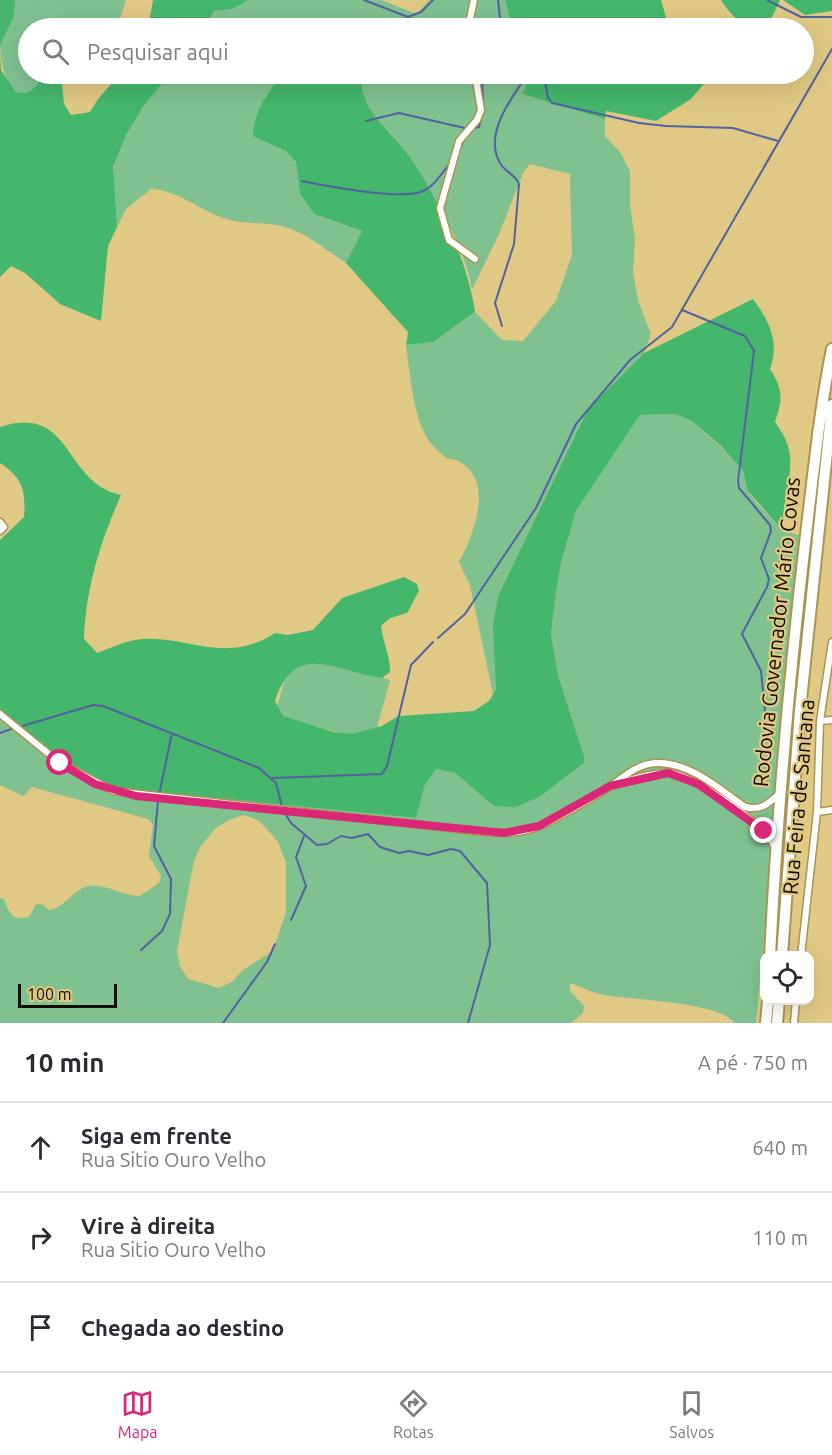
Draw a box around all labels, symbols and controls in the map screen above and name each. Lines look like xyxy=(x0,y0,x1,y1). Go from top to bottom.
search box xyxy=(18,18,814,84)
icon: search xyxy=(39,35,72,68)
text: Pesquisar aqui xyxy=(87,39,229,64)
street label: Rodovia Governador Mário Covas xyxy=(748,476,804,788)
street label: Rua Feira de Santana xyxy=(777,698,819,896)
route start xyxy=(46,749,72,775)
route end xyxy=(750,817,776,843)
map controls xyxy=(760,951,814,1005)
button: locate xyxy=(760,951,814,1005)
scale bar xyxy=(18,981,117,1008)
text: 100 m xyxy=(27,985,72,1003)
text: 10 min xyxy=(24,1048,104,1077)
text: A pé · 750 m xyxy=(698,1051,808,1074)
text: Siga em frente xyxy=(81,1123,232,1148)
icon: ahead xyxy=(24,1131,57,1164)
text: 640 m xyxy=(752,1136,808,1159)
text: Rua Sitio Ouro Velho xyxy=(81,1148,266,1171)
text: Vire à direita xyxy=(81,1213,215,1238)
icon: right xyxy=(24,1221,57,1254)
text: 110 m xyxy=(752,1226,808,1249)
text: Rua Sitio Ouro Velho xyxy=(81,1238,266,1261)
icon: arrive xyxy=(24,1311,57,1344)
text: Chegada ao destino xyxy=(81,1315,284,1340)
tab: Mapa xyxy=(118,1387,157,1441)
tab: Rotas xyxy=(393,1387,434,1441)
tab: Salvos xyxy=(669,1387,714,1441)

